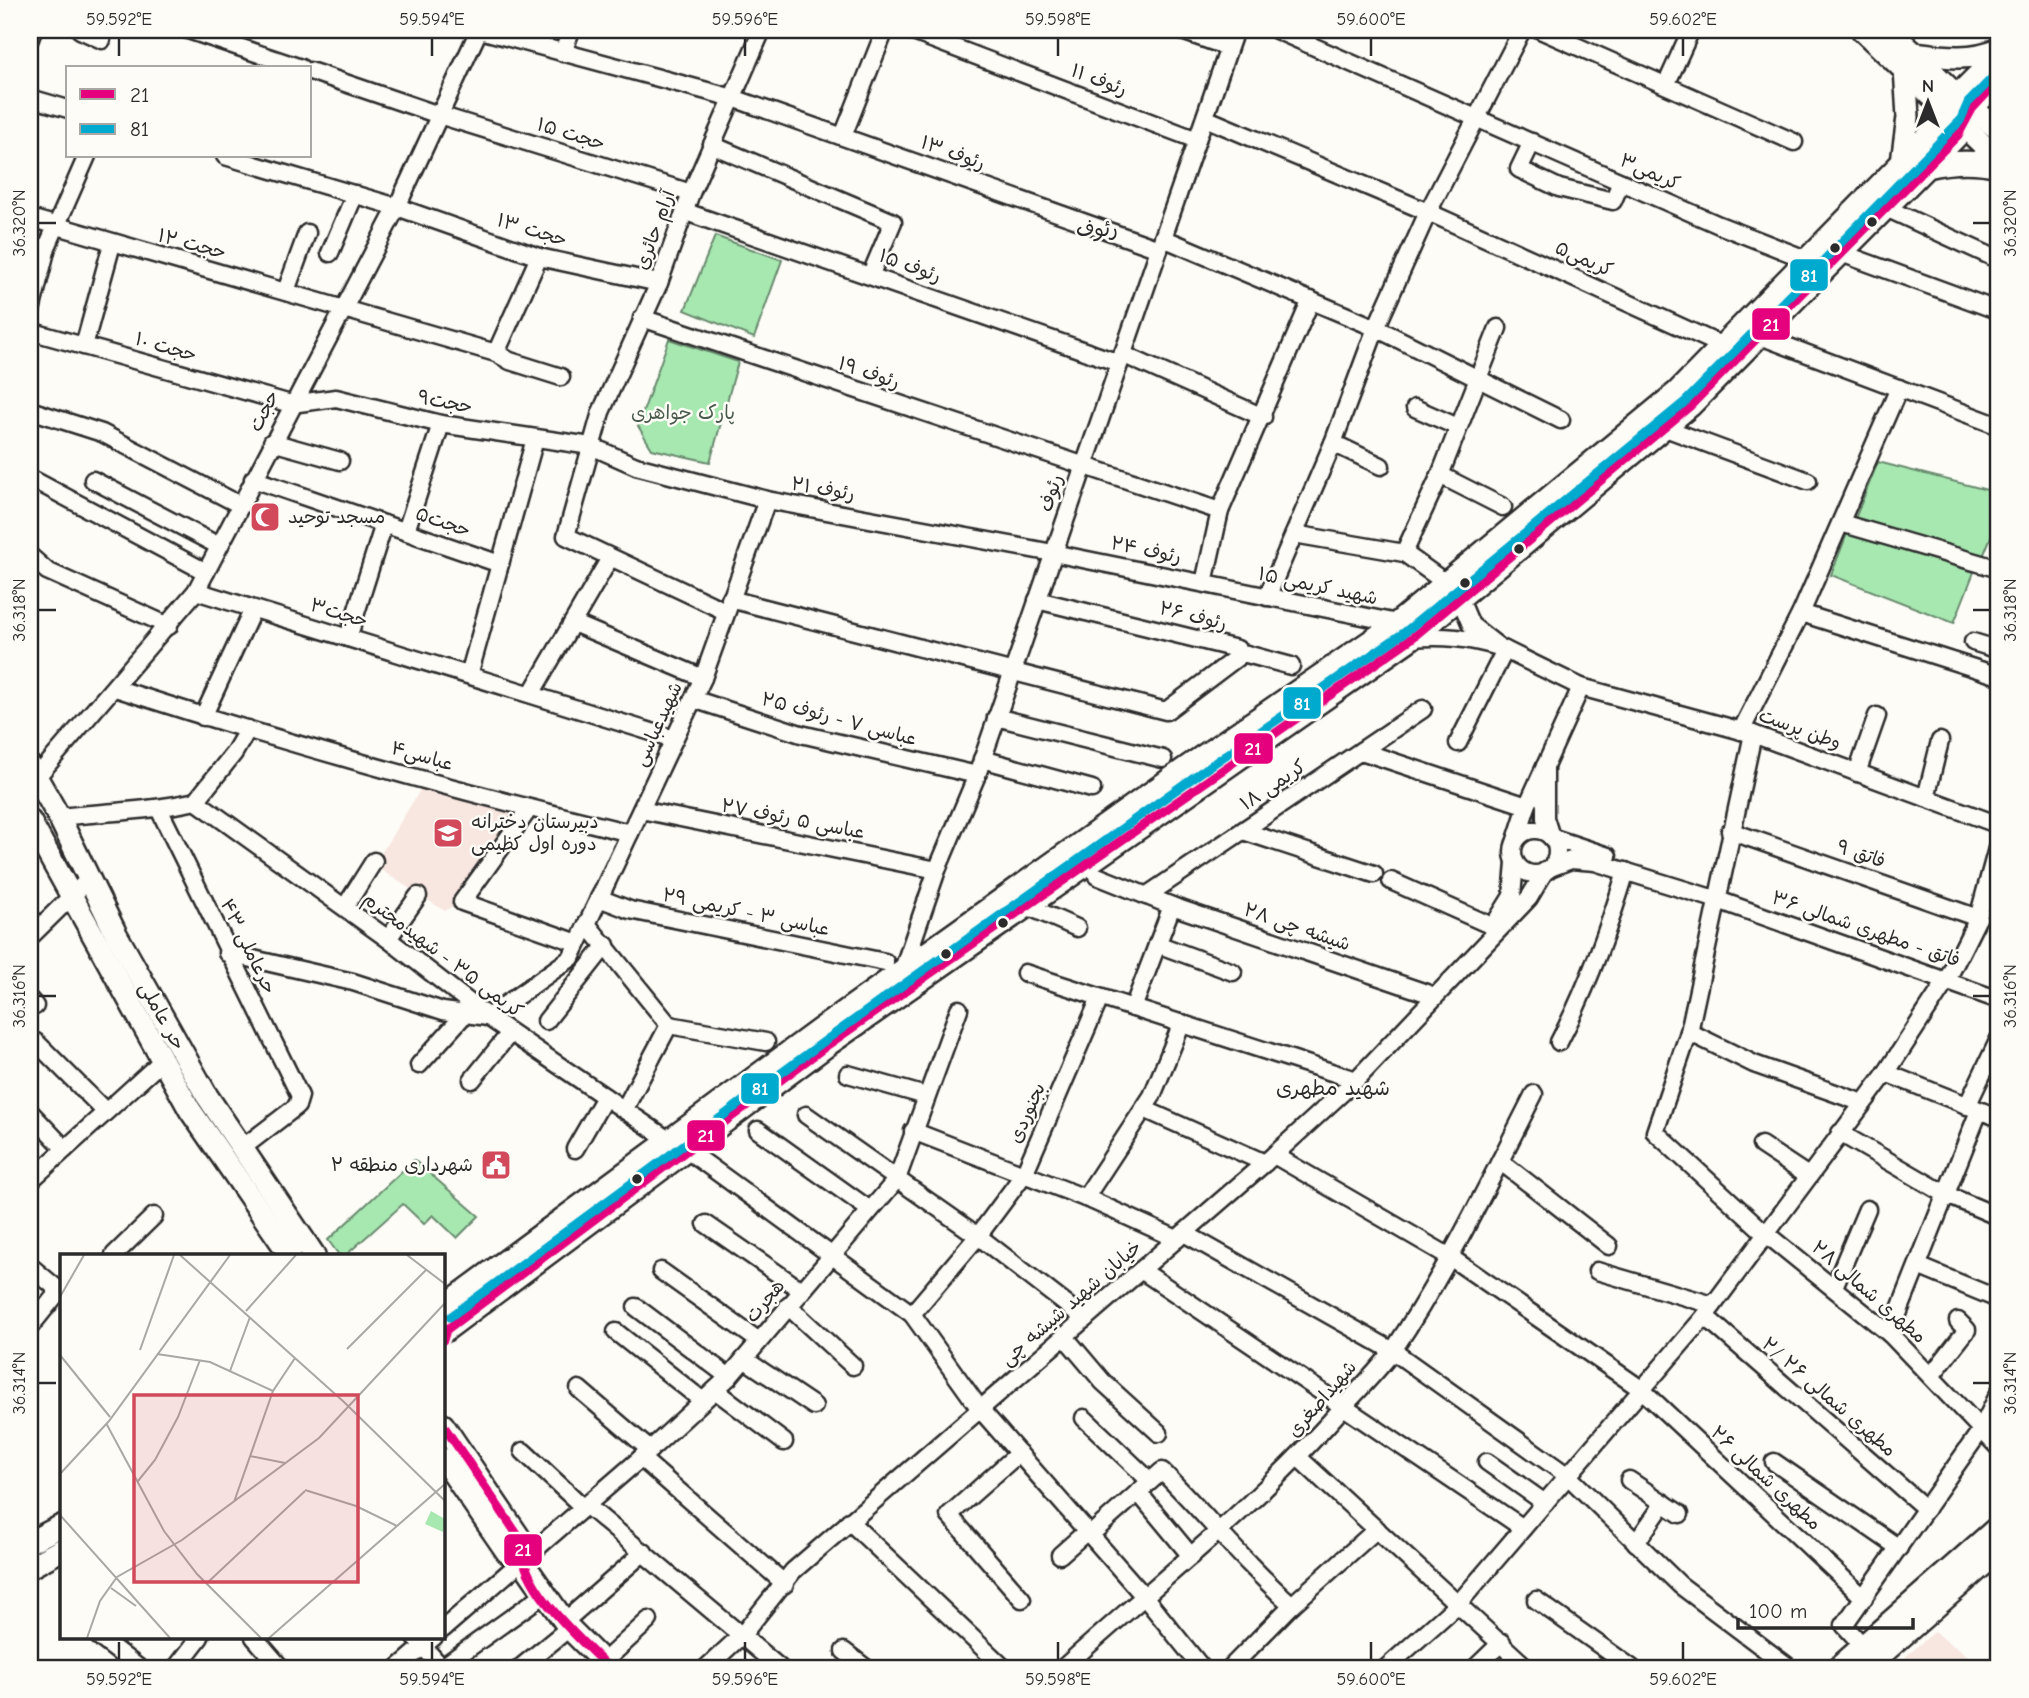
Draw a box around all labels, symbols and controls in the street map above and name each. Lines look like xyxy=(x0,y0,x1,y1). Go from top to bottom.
text: 59.592°E xyxy=(86,9,152,30)
text: 59.594°E xyxy=(399,9,465,30)
text: 59.596°E xyxy=(712,9,778,30)
text: 59.598°E xyxy=(1025,9,1091,30)
text: 59.600°E xyxy=(1336,9,1406,30)
text: 59.602°E xyxy=(1649,9,1717,30)
street label: رئوف ۱۱ xyxy=(1068,59,1130,101)
legend xyxy=(66,66,312,158)
north arrow xyxy=(1892,66,1962,136)
text: N xyxy=(1922,75,1934,97)
text: 21 xyxy=(130,83,149,107)
street label: حجت ۱۵ xyxy=(534,113,608,155)
text: 81 xyxy=(130,117,149,141)
street label: رئوف ۱۳ xyxy=(918,131,988,175)
street label: کریمی۳ xyxy=(1616,149,1683,196)
street label: آرام حائری xyxy=(631,186,683,274)
text: 36.320°N xyxy=(9,189,30,257)
text: 36.320°N xyxy=(2000,189,2021,257)
street label: حجت ۱۳ xyxy=(494,209,570,251)
unlabelled marker xyxy=(1865,215,1879,229)
district label: رئوف xyxy=(1076,217,1118,242)
street label: حجت ۱۲ xyxy=(156,224,228,264)
street label: کریمی۵ xyxy=(1551,237,1616,282)
unlabelled marker xyxy=(1828,241,1842,255)
street label: رئوف ۱۵ xyxy=(876,245,944,287)
line badge: 81 xyxy=(1789,258,1829,292)
text: 81 xyxy=(1800,265,1818,287)
line badge: 21 xyxy=(1751,307,1791,341)
text: 21 xyxy=(1763,314,1779,336)
street label: حجت ۱۰ xyxy=(133,328,199,366)
street label: رئوف ۱۹ xyxy=(835,352,903,394)
street label: حجت۹ xyxy=(416,386,474,418)
street label: حجت xyxy=(244,387,284,435)
park label: پارک جواهری xyxy=(631,402,735,425)
street label: رئوف xyxy=(1034,471,1068,515)
street label: رئوف ۲۱ xyxy=(789,473,857,505)
mosque icon: مسجد توحید xyxy=(248,500,282,534)
street label: حجت۵ xyxy=(413,502,473,542)
place label: مسجد توحید xyxy=(288,506,385,528)
street label: رئوف ۲۴ xyxy=(1109,532,1183,568)
unlabelled marker xyxy=(1512,542,1526,556)
street label: شهید کریمی ۱۵ xyxy=(1256,563,1380,610)
unlabelled marker xyxy=(1458,576,1472,590)
text: 36.318°N xyxy=(9,578,30,642)
text: 36.318°N xyxy=(2000,578,2021,642)
street label: حجت۳ xyxy=(308,594,370,632)
street label: رئوف ۲۶ xyxy=(1157,597,1229,635)
street label: شهیدعباسی xyxy=(629,678,688,770)
line badge: 81 xyxy=(1282,686,1322,720)
street label: عباسی ۷ - رئوف ۲۵ xyxy=(759,688,919,751)
text: 81 xyxy=(1293,693,1311,715)
street label: وطن پرست xyxy=(1756,704,1844,755)
line badge: 21 xyxy=(1233,732,1274,765)
street label: عباسی۴ xyxy=(388,737,455,776)
text: 21 xyxy=(1245,738,1261,760)
street label: کریمی ۱۸ xyxy=(1236,755,1311,816)
street label: عباسی ۵ رئوف ۲۷ xyxy=(719,794,867,845)
place label: دبیرستان دخترانه دوره اول کظیمی xyxy=(471,811,599,856)
school or university icon: دبیرستان دخترانه دوره اول کظیمی xyxy=(431,816,465,850)
street label: فاتق ۹ xyxy=(1834,835,1888,873)
street label: عباسی ۳ - کریمی ۲۹ xyxy=(660,884,832,941)
street label: فاتق - مطهری شمالی ۳۶ xyxy=(1769,886,1963,973)
street label: کریمی ۳۵ - شهیدمحترم xyxy=(357,888,527,1025)
street label: حرعاملی ۴۳ xyxy=(215,895,280,997)
street label: شیشه چی ۲۸ xyxy=(1240,898,1353,956)
unlabelled marker xyxy=(996,916,1010,930)
unlabelled marker xyxy=(939,947,953,961)
text: 36.316°N xyxy=(9,964,30,1028)
text: 36.316°N xyxy=(2000,964,2021,1028)
street label: حر عاملی xyxy=(134,978,190,1054)
line badge: 81 xyxy=(740,1072,780,1105)
district label: شهید مطهری xyxy=(1276,1076,1390,1100)
text: 81 xyxy=(751,1078,769,1100)
street label: بجنوردی xyxy=(1004,1079,1050,1147)
line badge: 21 xyxy=(686,1119,726,1152)
text: 21 xyxy=(698,1125,714,1147)
public building icon: شهرداری منطقه ۲ xyxy=(479,1148,513,1182)
place label: شهرداری منطقه ۲ xyxy=(331,1154,473,1176)
unlabelled marker xyxy=(630,1172,644,1186)
street label: خیابان شهید شیشه چی xyxy=(996,1236,1147,1371)
street label: مطهری شمالی ۲۸ xyxy=(1806,1236,1931,1349)
inset map xyxy=(60,1254,444,1638)
street label: هجرت xyxy=(741,1275,789,1327)
street label: مطهری شمالی ۲۶ /۲ xyxy=(1757,1333,1901,1462)
text: 36.314°N xyxy=(9,1352,30,1414)
text: 36.314°N xyxy=(2000,1352,2021,1414)
street label: شهیداصغری xyxy=(1283,1356,1361,1442)
street label: مطهری شمالی ۲۶ xyxy=(1706,1421,1826,1536)
line badge: 21 xyxy=(503,1533,543,1567)
text: 21 xyxy=(515,1539,531,1561)
scale bar xyxy=(1738,1586,1913,1630)
text: 100 m xyxy=(1749,1599,1807,1623)
text: 59.592°E xyxy=(86,1669,152,1690)
text: 59.594°E xyxy=(399,1669,465,1690)
text: 59.596°E xyxy=(712,1669,778,1690)
text: 59.598°E xyxy=(1025,1669,1091,1690)
text: 59.600°E xyxy=(1336,1669,1406,1690)
text: 59.602°E xyxy=(1649,1669,1717,1690)

